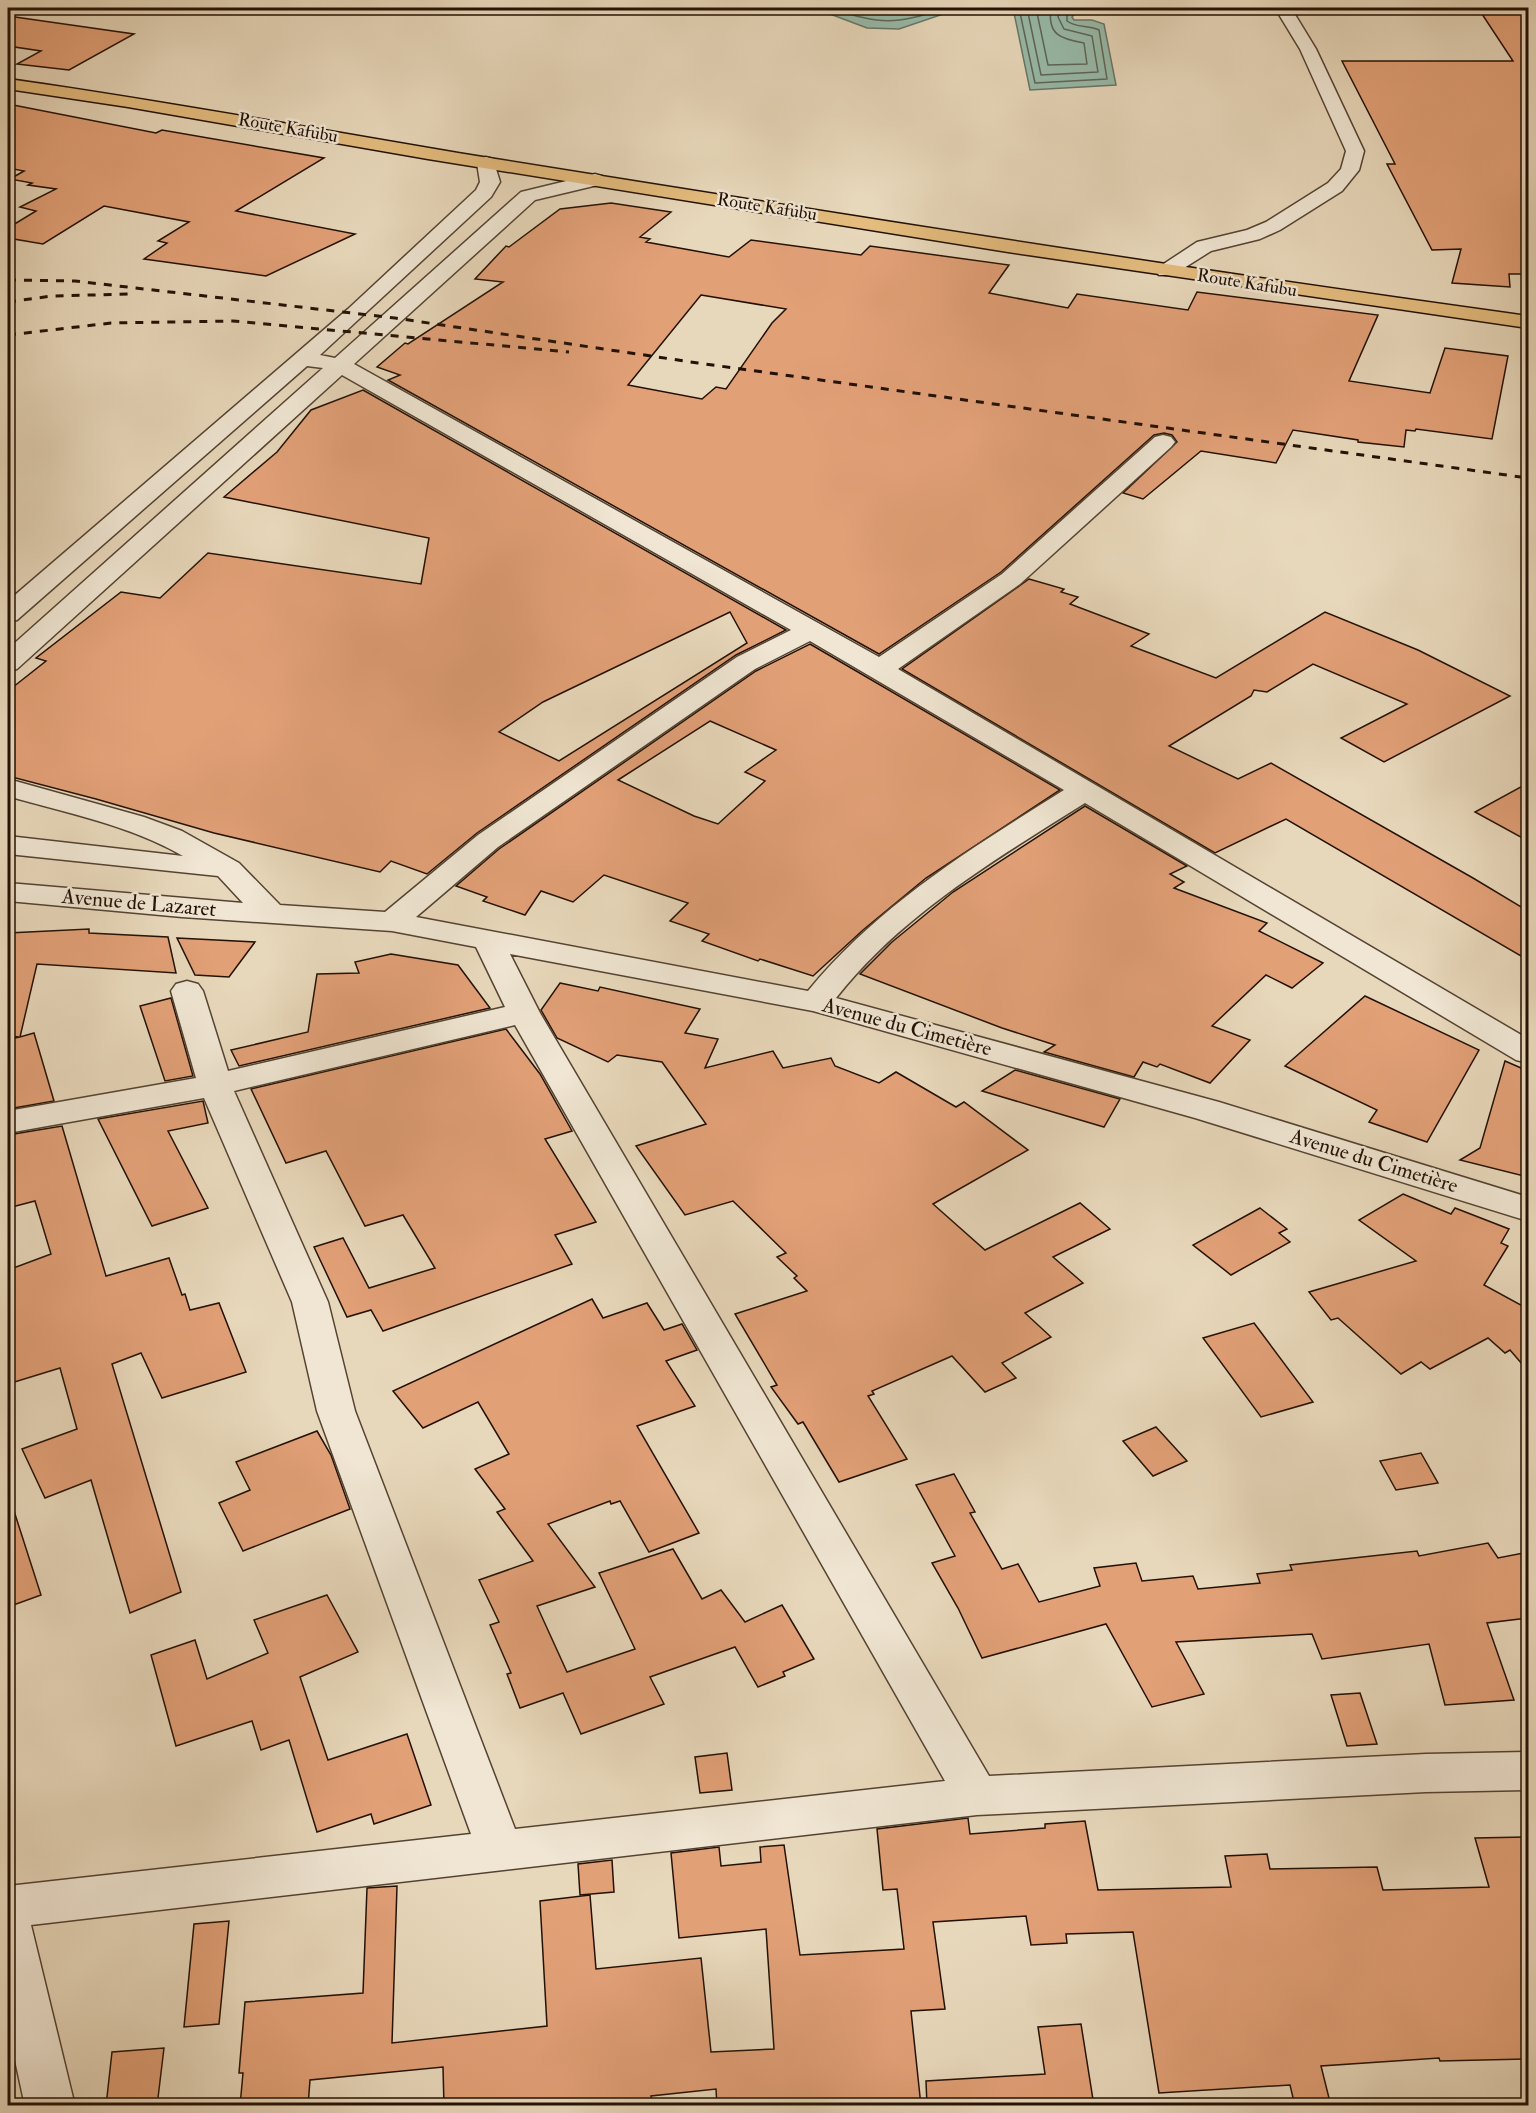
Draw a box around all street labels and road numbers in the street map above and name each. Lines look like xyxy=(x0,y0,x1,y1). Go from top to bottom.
street label: Route Kafubu xyxy=(236,108,340,148)
street label: Route Kafubu xyxy=(715,188,819,226)
street label: Route Kafubu xyxy=(1195,264,1299,302)
street label: Avenue de Lazaret xyxy=(60,883,217,923)
street label: Avenue du Cimetière xyxy=(818,991,995,1063)
street label: Avenue du Cimetière xyxy=(1286,1122,1461,1199)

